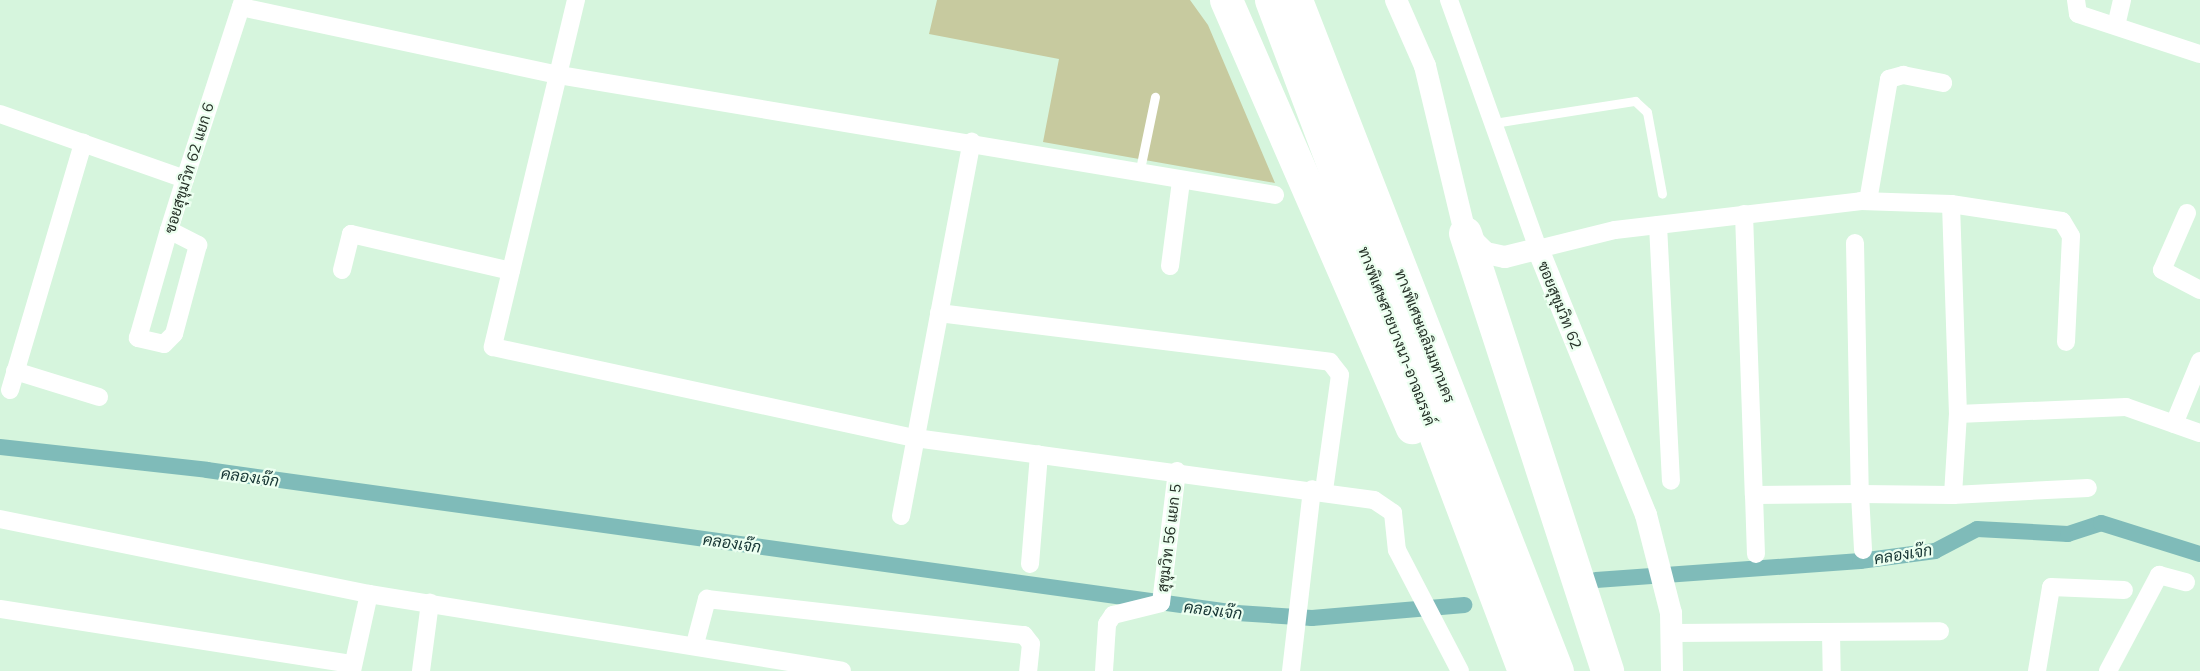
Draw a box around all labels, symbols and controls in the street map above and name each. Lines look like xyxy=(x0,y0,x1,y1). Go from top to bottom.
street label: ซอยสุขุมวิท 62 แยก 6 xyxy=(161,101,217,235)
street label: ทางพิเศษสายบางนา-อาจณรงค์ xyxy=(1355,244,1439,428)
street label: ซอยสุขุมวิท 62 xyxy=(1534,259,1586,351)
street label: ทางพิเศษเฉลิมมหานคร xyxy=(1391,267,1459,405)
water label: คลองเจ๊ก xyxy=(220,463,280,491)
street label: สุขุมวิท 56 แยก 5 xyxy=(1153,483,1185,593)
water label: คลองเจ๊ก xyxy=(702,529,762,557)
water label: คลองเจ๊ก xyxy=(1873,540,1933,568)
water label: คลองเจ๊ก xyxy=(1183,597,1243,623)

